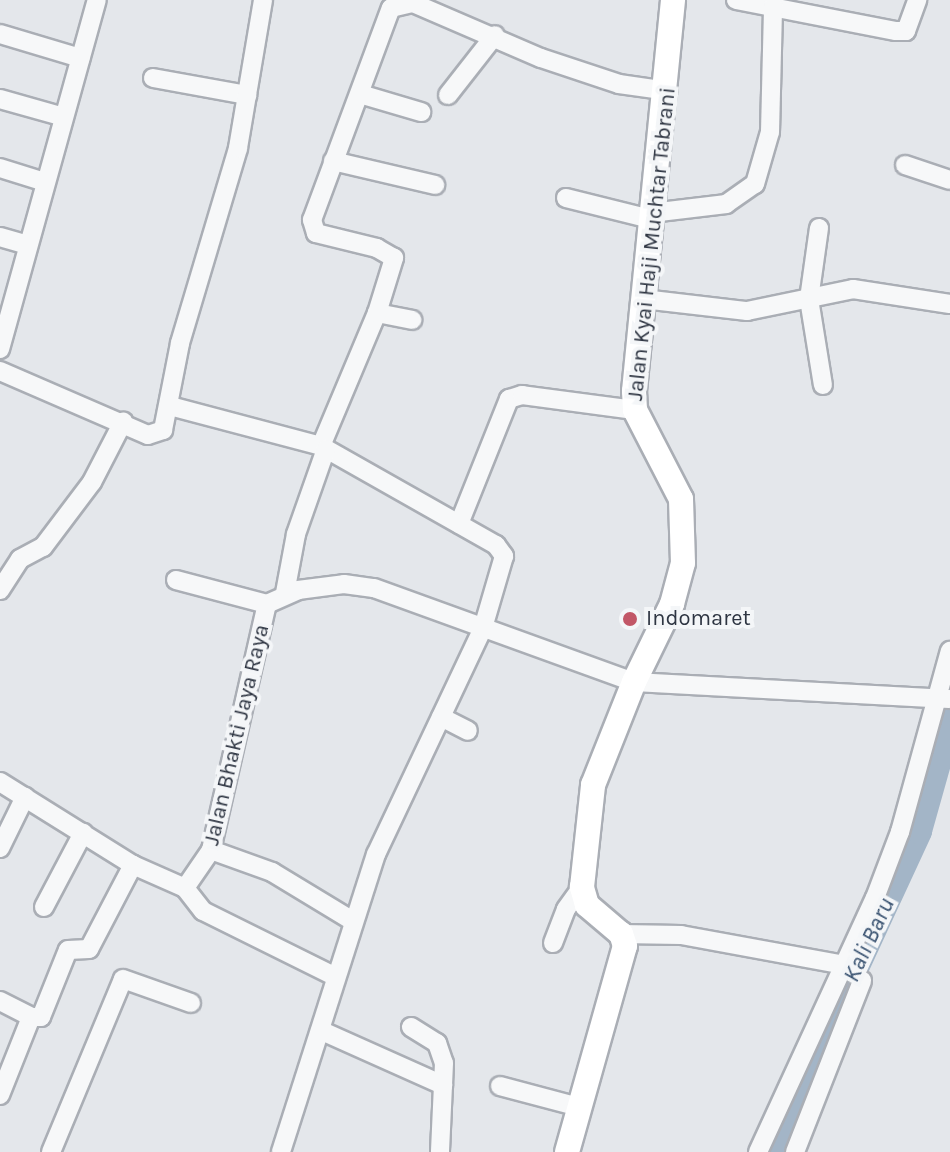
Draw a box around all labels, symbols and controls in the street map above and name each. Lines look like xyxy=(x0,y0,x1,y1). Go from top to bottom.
street label: Jalan Kyai Haji Muchtar Tabrani xyxy=(622,86,682,402)
place label: Indomaret xyxy=(646,606,751,632)
marker: Indomaret xyxy=(621,610,639,628)
street label: Jalan Bhakti Jaya Raya xyxy=(199,622,275,848)
water label: Kali Baru xyxy=(837,893,901,987)

